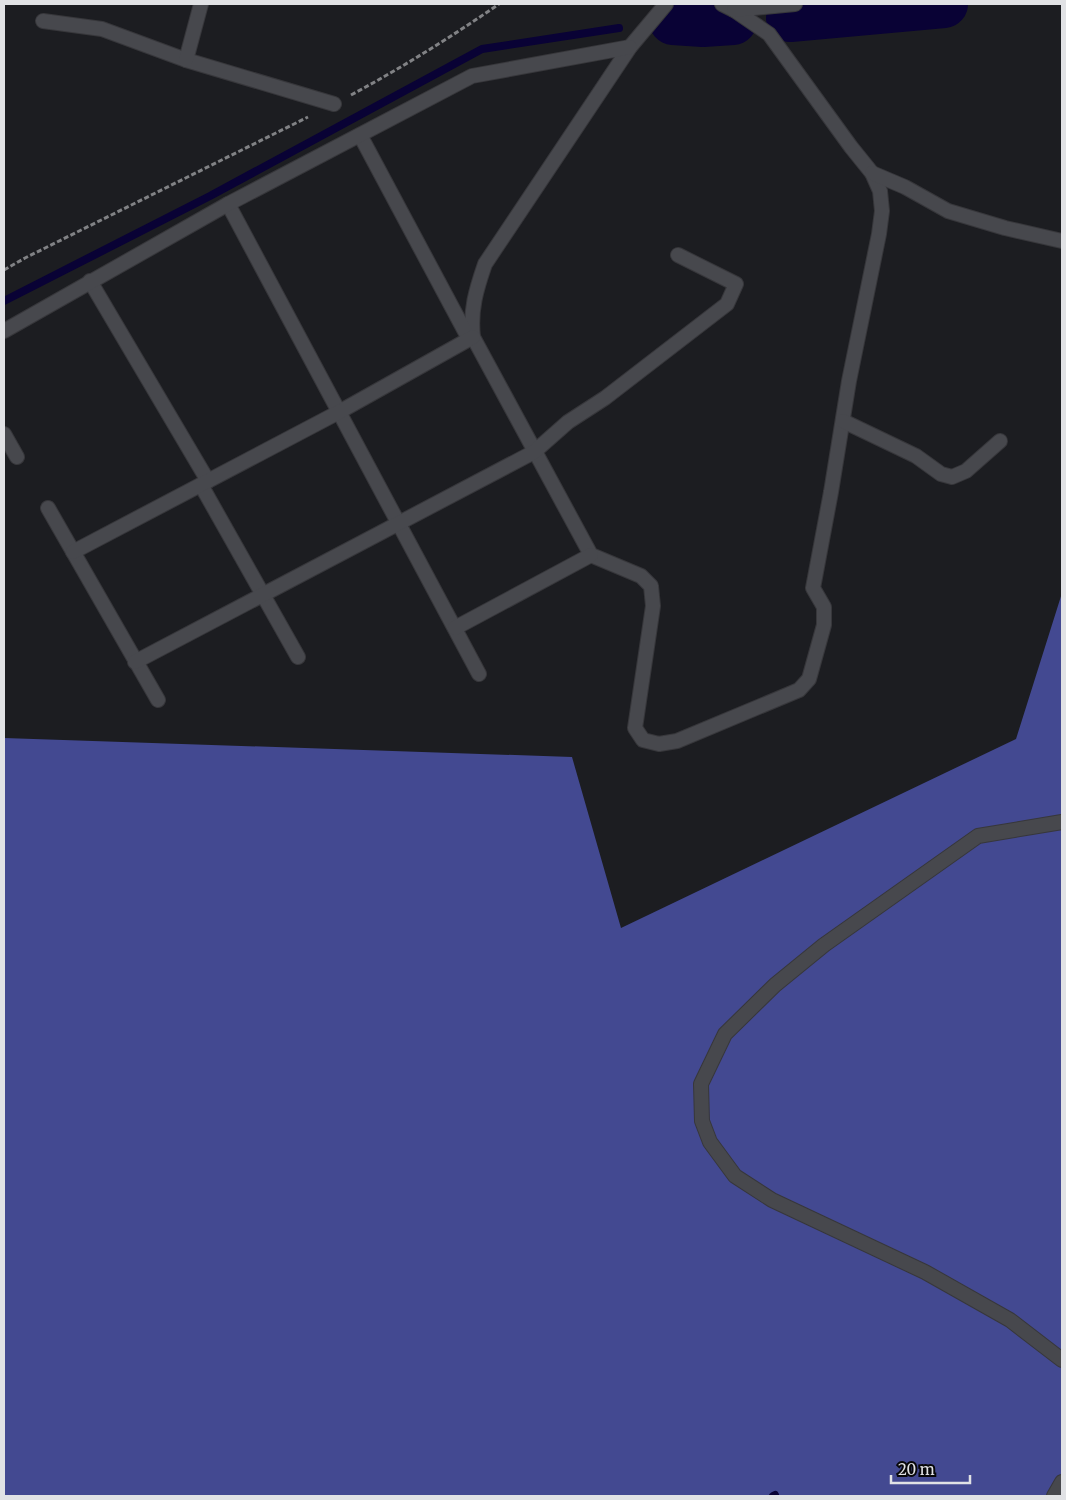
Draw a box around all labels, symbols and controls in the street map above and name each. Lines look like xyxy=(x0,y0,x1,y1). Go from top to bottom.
scale bar xyxy=(891,1452,970,1484)
text: 20 m xyxy=(898,1460,935,1479)

